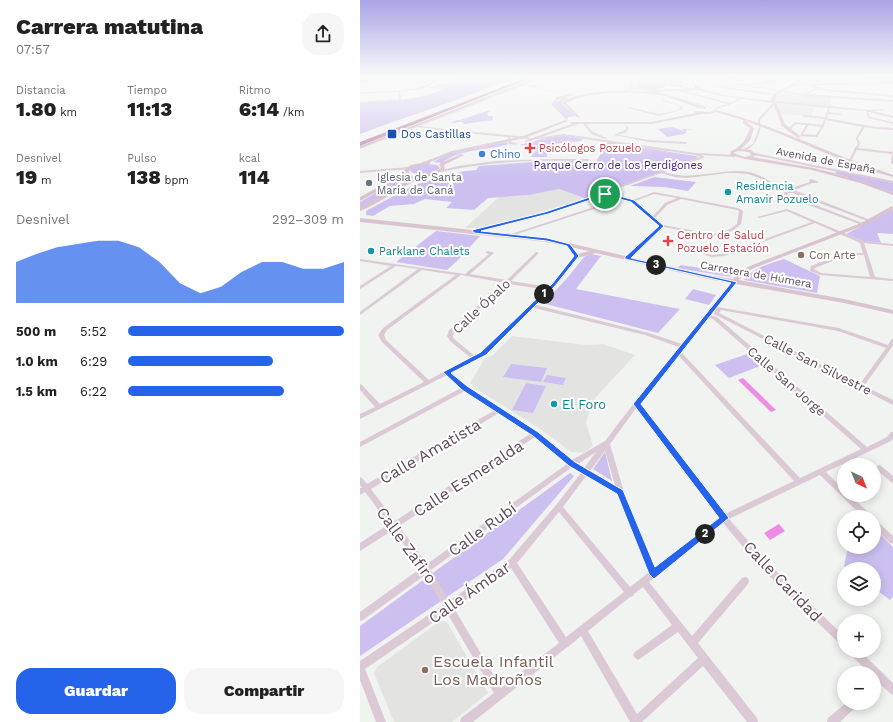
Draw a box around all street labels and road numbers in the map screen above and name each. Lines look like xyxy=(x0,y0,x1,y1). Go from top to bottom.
street label: Avenida de España xyxy=(775,144,877,177)
street label: Carretera de Húmera xyxy=(699,258,813,291)
street label: Calle Ópalo xyxy=(449,275,513,337)
street label: Calle San Silvestre xyxy=(761,331,874,398)
street label: Calle San Jorge xyxy=(745,343,829,419)
street label: Calle Amatista xyxy=(376,415,484,488)
street label: Calle Esmeralda xyxy=(410,436,527,521)
street label: Calle Rubí xyxy=(445,498,520,560)
street label: Calle Zafiro xyxy=(372,503,441,587)
street label: Calle Caridad xyxy=(740,537,826,626)
street label: Calle Ámbar xyxy=(425,557,514,628)

